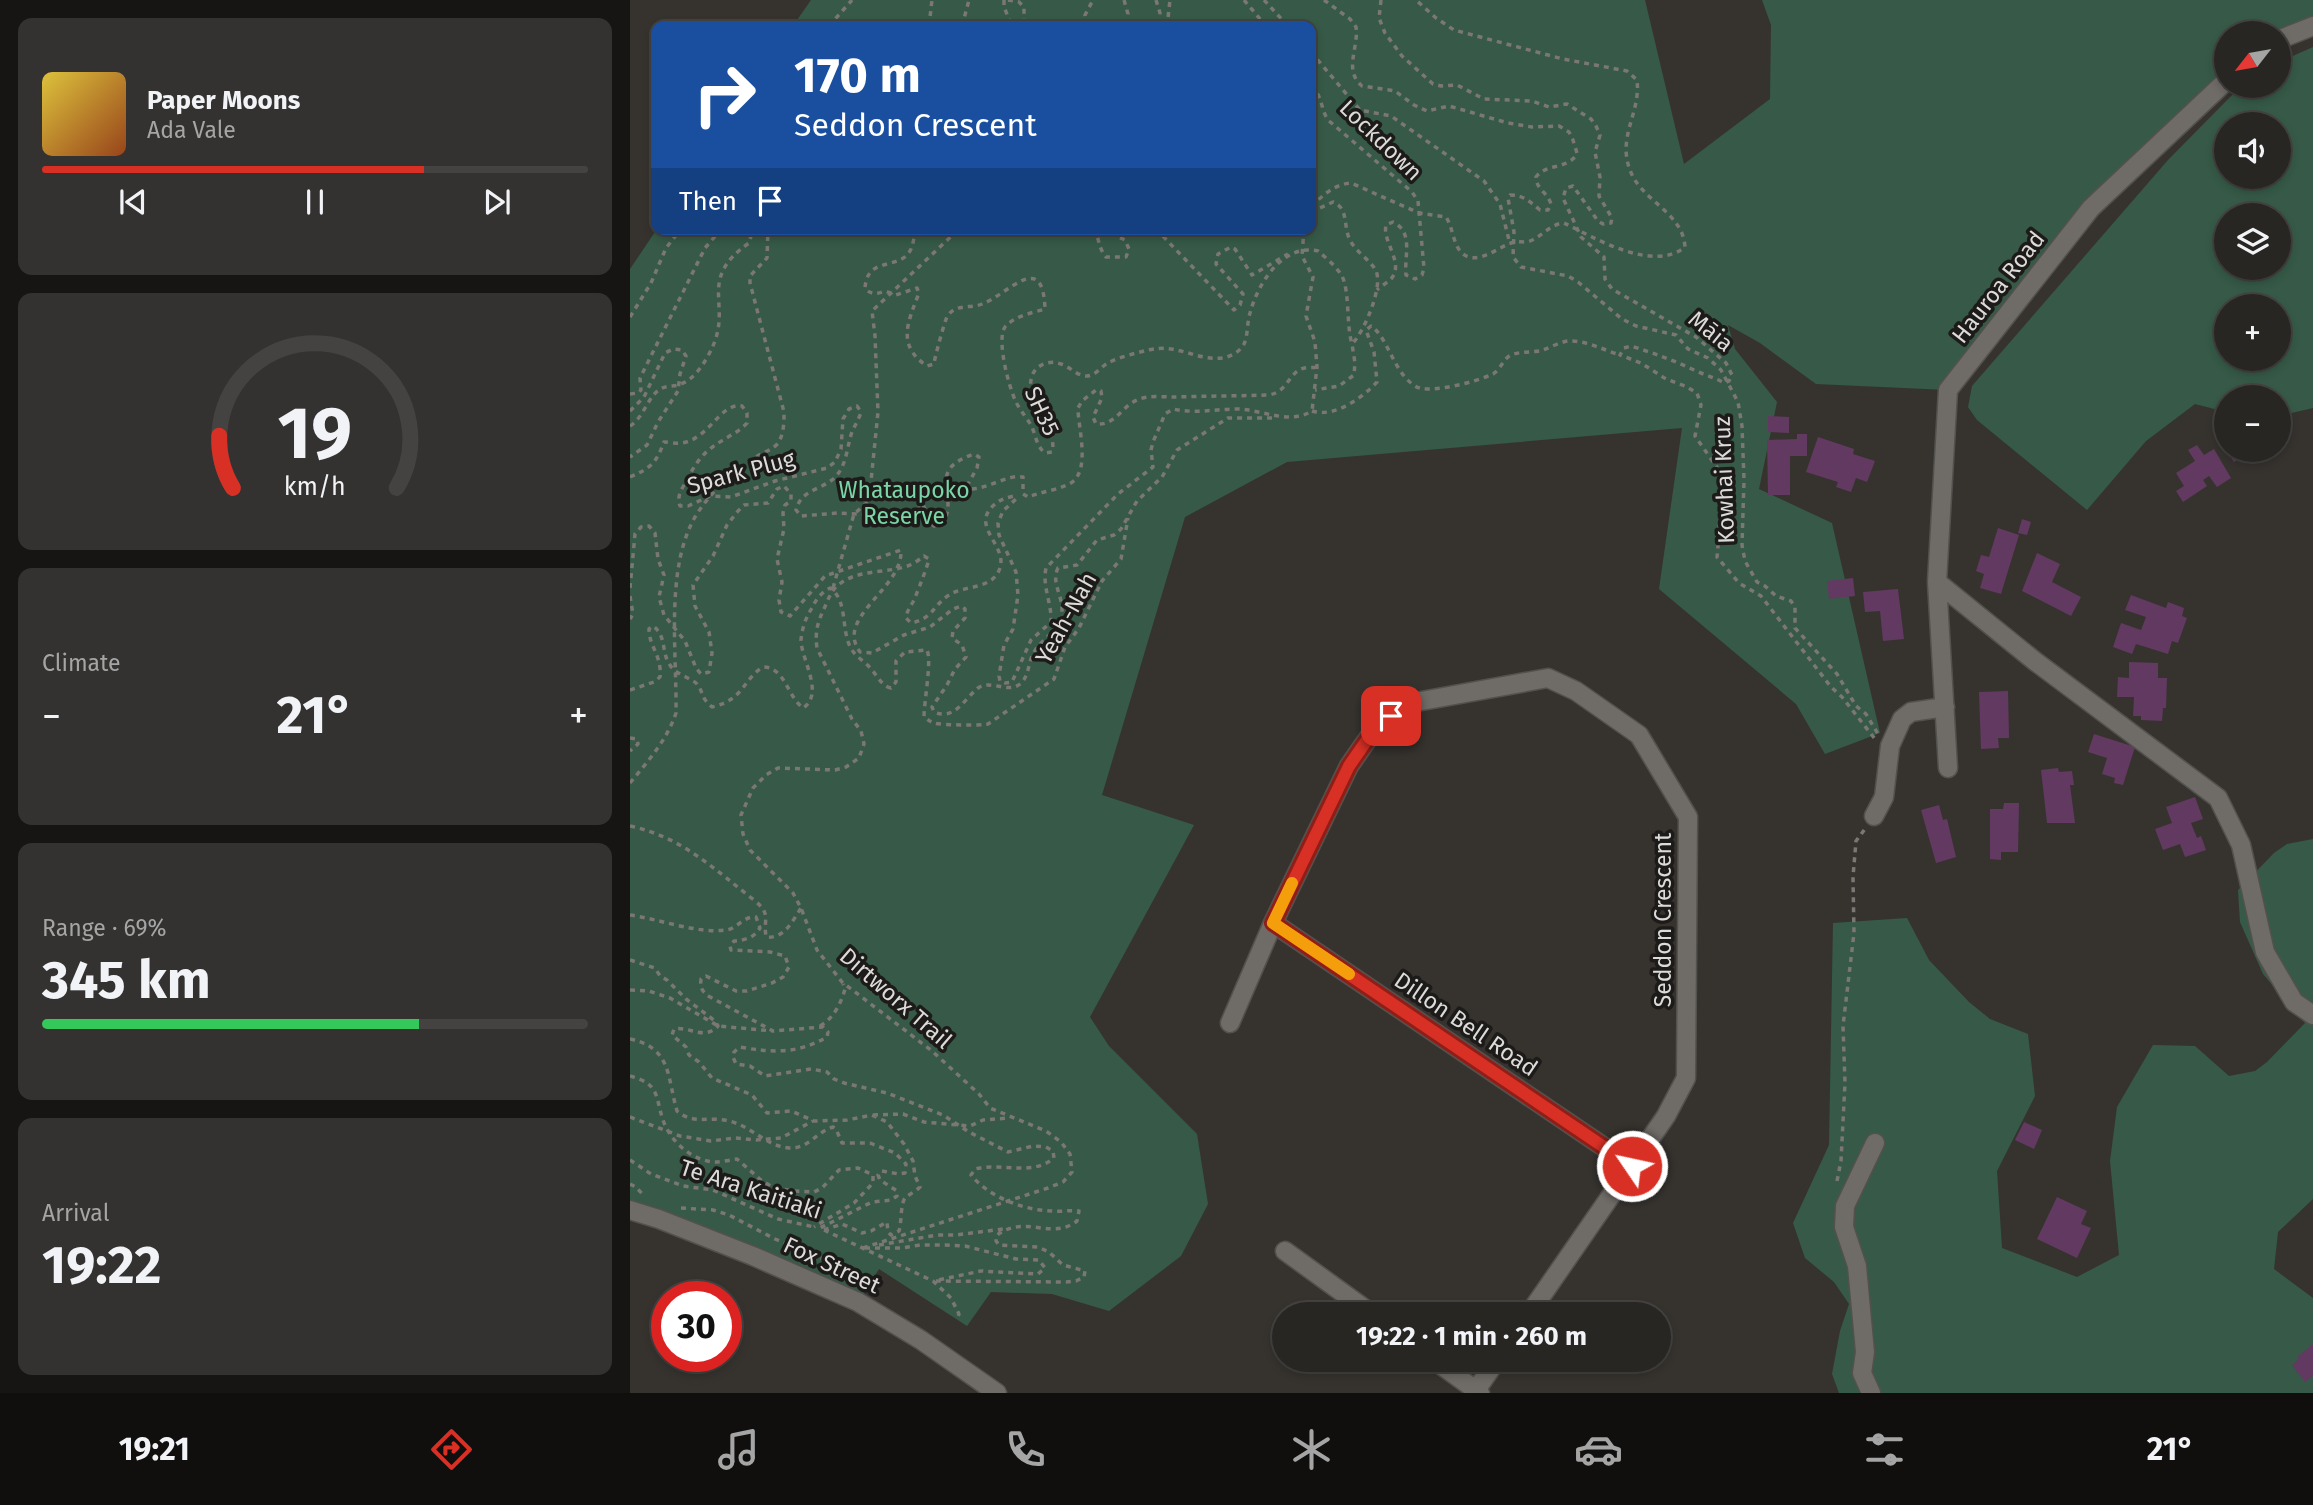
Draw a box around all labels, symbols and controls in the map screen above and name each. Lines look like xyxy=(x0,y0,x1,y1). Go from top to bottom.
north arrow xyxy=(2214,21,2291,98)
map controls xyxy=(2214,21,2291,462)
text: 170 m xyxy=(794,46,921,105)
icon: right xyxy=(679,49,770,140)
text: Paper Moons xyxy=(147,85,300,116)
street label: Lockdown xyxy=(1334,94,1428,186)
text: Seddon Crescent xyxy=(794,106,1037,144)
button: sound xyxy=(2214,112,2291,189)
text: Ada Vale xyxy=(147,116,236,144)
icon: arrive xyxy=(751,182,789,220)
icon: previous xyxy=(114,183,152,221)
icon: pause xyxy=(296,183,334,221)
icon: next xyxy=(478,183,516,221)
text: Then xyxy=(679,186,737,217)
button: layers xyxy=(2214,203,2291,280)
street label: Hauroa Road xyxy=(1946,225,2050,349)
button: + xyxy=(2214,294,2291,371)
street label: Māia xyxy=(1683,305,1739,357)
street label: SH35 xyxy=(1018,382,1066,440)
button: − xyxy=(2214,385,2291,462)
text: 19 xyxy=(278,390,352,477)
street label: Kowhai Kruz xyxy=(1708,416,1740,544)
street label: Spark Plug xyxy=(684,444,798,500)
text: km/h xyxy=(284,471,346,501)
park label: Whataupoko Reserve xyxy=(838,476,970,530)
street label: Yeah-Nah xyxy=(1029,567,1103,669)
text: Climate xyxy=(42,649,121,677)
text: 21° xyxy=(277,684,354,747)
pin xyxy=(1361,686,1421,746)
text: − xyxy=(42,693,61,739)
text: + xyxy=(569,693,588,739)
icon: arrive xyxy=(1372,697,1410,735)
street label: Seddon Crescent xyxy=(1649,832,1677,1007)
text: Range · 69% xyxy=(42,914,167,942)
street label: Dirtworx Trail xyxy=(834,942,958,1055)
text: 345 km xyxy=(42,949,211,1012)
street label: Dillon Bell Road xyxy=(1389,966,1543,1082)
position arrow xyxy=(1595,1129,1669,1203)
street label: Te Ara Kaitiaki xyxy=(677,1153,825,1225)
text: Arrival xyxy=(42,1199,109,1227)
street label: Fox Street xyxy=(779,1230,885,1300)
text: 19:22 xyxy=(42,1234,162,1297)
speed limit sign: 30 xyxy=(651,1281,742,1372)
text: 19:22 · 1 min · 260 m xyxy=(1356,1321,1587,1352)
icon: directions xyxy=(427,1425,476,1474)
icon: music xyxy=(714,1425,763,1474)
icon: phone xyxy=(1001,1425,1050,1474)
icon: climate xyxy=(1287,1425,1336,1474)
icon: car xyxy=(1574,1425,1623,1474)
icon: filters xyxy=(1860,1425,1909,1474)
text: 19:21 xyxy=(119,1430,190,1468)
text: 21° xyxy=(2147,1430,2194,1468)

